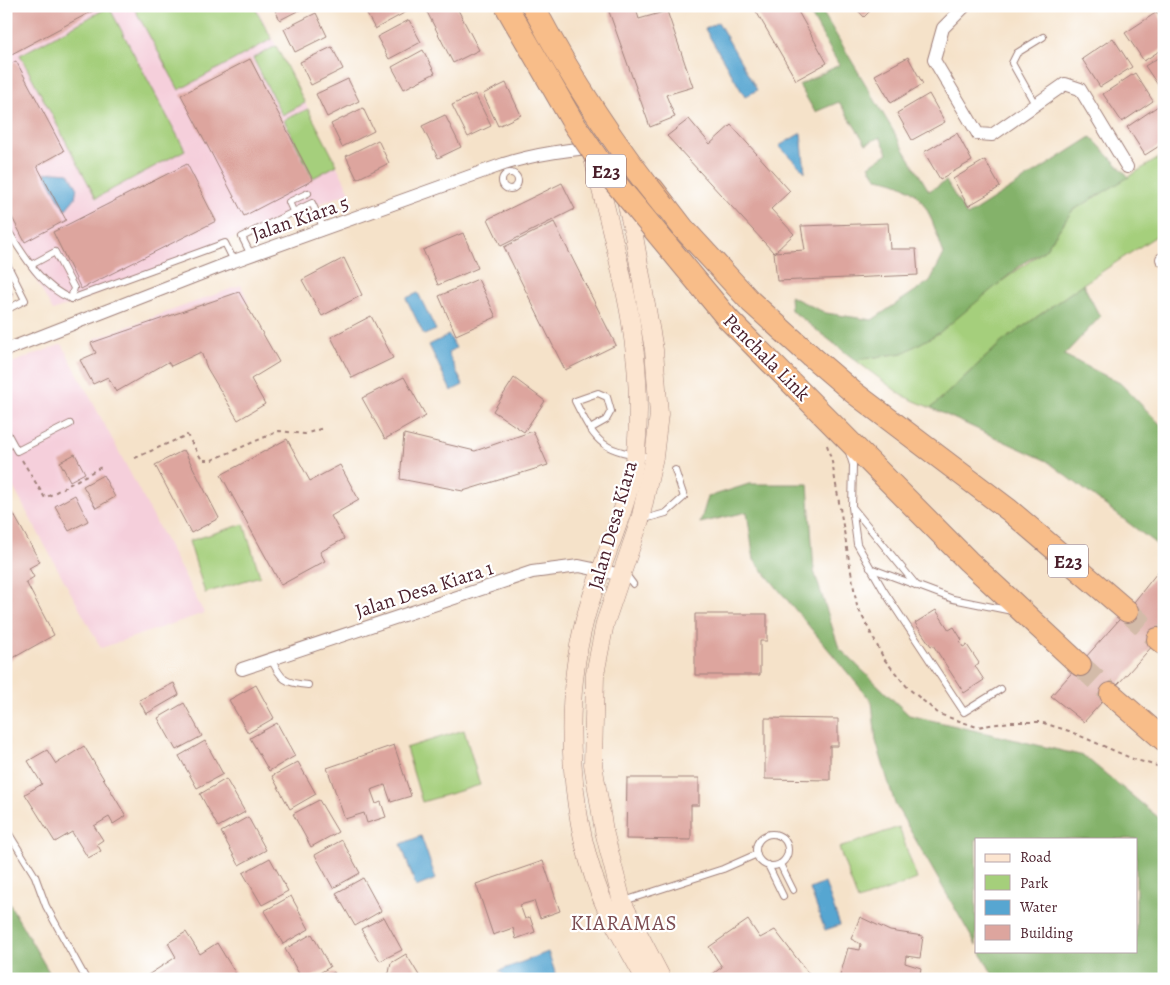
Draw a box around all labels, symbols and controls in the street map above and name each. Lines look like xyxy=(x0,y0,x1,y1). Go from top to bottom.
road number: E23 xyxy=(586,154,626,188)
street label: Jalan Kiara 5 xyxy=(248,189,352,248)
street label: Penchala Link xyxy=(717,308,816,407)
street label: Jalan Desa Kiara xyxy=(581,457,644,593)
road number: E23 xyxy=(1048,544,1088,578)
street label: Jalan Desa Kiara 1 xyxy=(352,554,497,625)
legend xyxy=(975,838,1138,952)
text: Road xyxy=(1020,847,1052,867)
text: Park xyxy=(1020,873,1049,893)
text: Water xyxy=(1019,897,1057,917)
district label: KIARAMAS xyxy=(570,909,678,937)
text: Building xyxy=(1020,923,1073,943)

